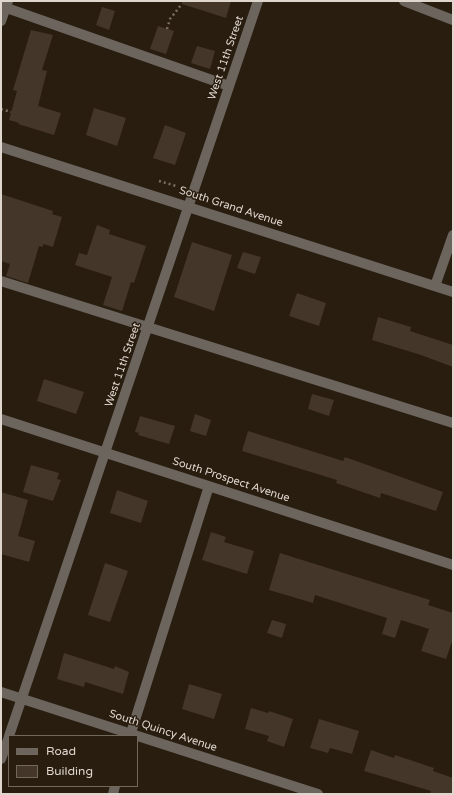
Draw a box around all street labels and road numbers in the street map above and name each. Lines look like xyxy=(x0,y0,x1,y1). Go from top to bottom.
street label: West 11th Street xyxy=(205,14,247,102)
street label: South Grand Avenue xyxy=(177,184,285,230)
street label: West 11th Street xyxy=(102,321,144,409)
street label: South Prospect Avenue xyxy=(171,455,291,505)
street label: South Quincy Avenue xyxy=(107,707,219,755)

